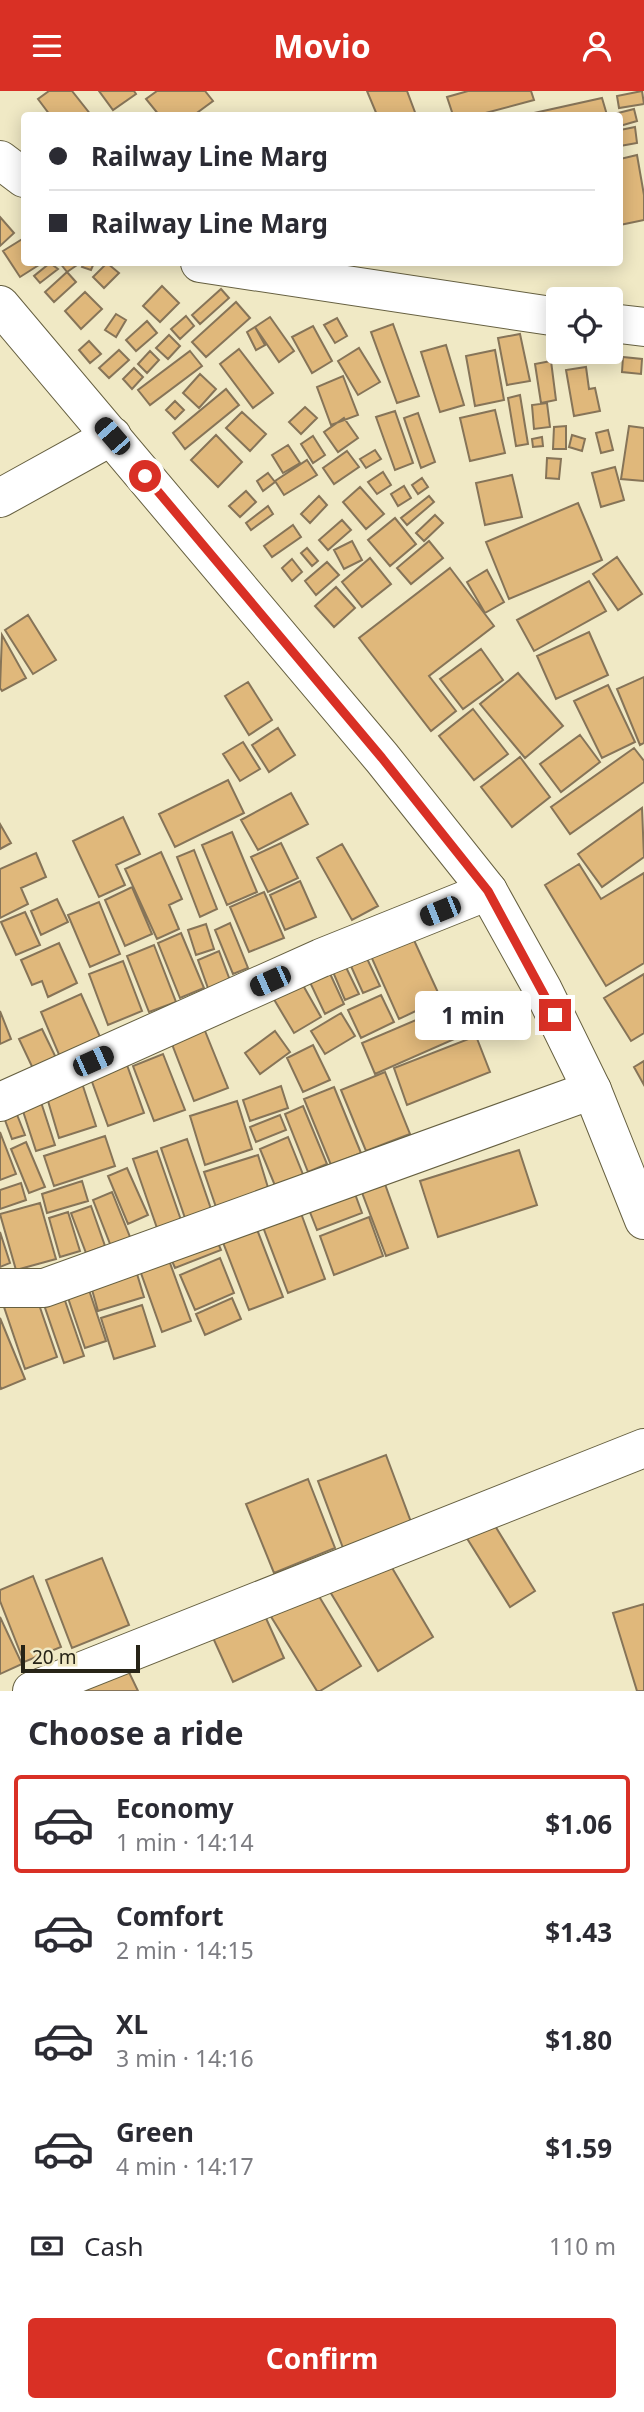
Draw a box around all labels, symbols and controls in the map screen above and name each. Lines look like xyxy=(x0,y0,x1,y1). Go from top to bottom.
text: Movio xyxy=(273,24,371,67)
icon: menu xyxy=(28,27,66,65)
icon: person xyxy=(578,27,616,65)
text: Railway Line Marg xyxy=(91,138,328,174)
text: Railway Line Marg xyxy=(91,205,328,241)
map controls xyxy=(546,287,623,364)
button: locate xyxy=(546,287,623,364)
car xyxy=(91,413,134,459)
route start xyxy=(129,460,161,492)
car xyxy=(417,893,464,929)
car xyxy=(247,963,294,999)
callout: 1 min xyxy=(415,991,530,1039)
text: 1 min xyxy=(441,999,505,1031)
route end xyxy=(539,999,571,1031)
car xyxy=(70,1043,117,1079)
scale bar xyxy=(21,1642,140,1674)
text: 20 m xyxy=(32,1644,76,1670)
text: Choose a ride xyxy=(28,1711,244,1754)
text: Economy xyxy=(116,1790,234,1826)
icon: car xyxy=(32,1793,95,1856)
text: $1.06 xyxy=(545,1806,612,1842)
text: 1 min · 14:14 xyxy=(116,1826,254,1858)
text: Comfort xyxy=(116,1898,224,1934)
icon: car xyxy=(32,1901,95,1964)
text: $1.43 xyxy=(545,1914,612,1950)
text: 2 min · 14:15 xyxy=(116,1934,254,1966)
text: XL xyxy=(116,2006,148,2042)
icon: car xyxy=(32,2009,95,2072)
text: $1.80 xyxy=(545,2022,612,2058)
text: 3 min · 14:16 xyxy=(116,2042,254,2074)
text: Green xyxy=(116,2114,194,2150)
icon: car xyxy=(32,2117,95,2180)
text: $1.59 xyxy=(545,2130,612,2166)
text: 4 min · 14:17 xyxy=(116,2150,254,2182)
icon: cash xyxy=(28,2227,66,2265)
text: Cash xyxy=(84,2228,144,2264)
text: 110 m xyxy=(549,2230,616,2262)
button: Confirm xyxy=(28,2318,616,2398)

